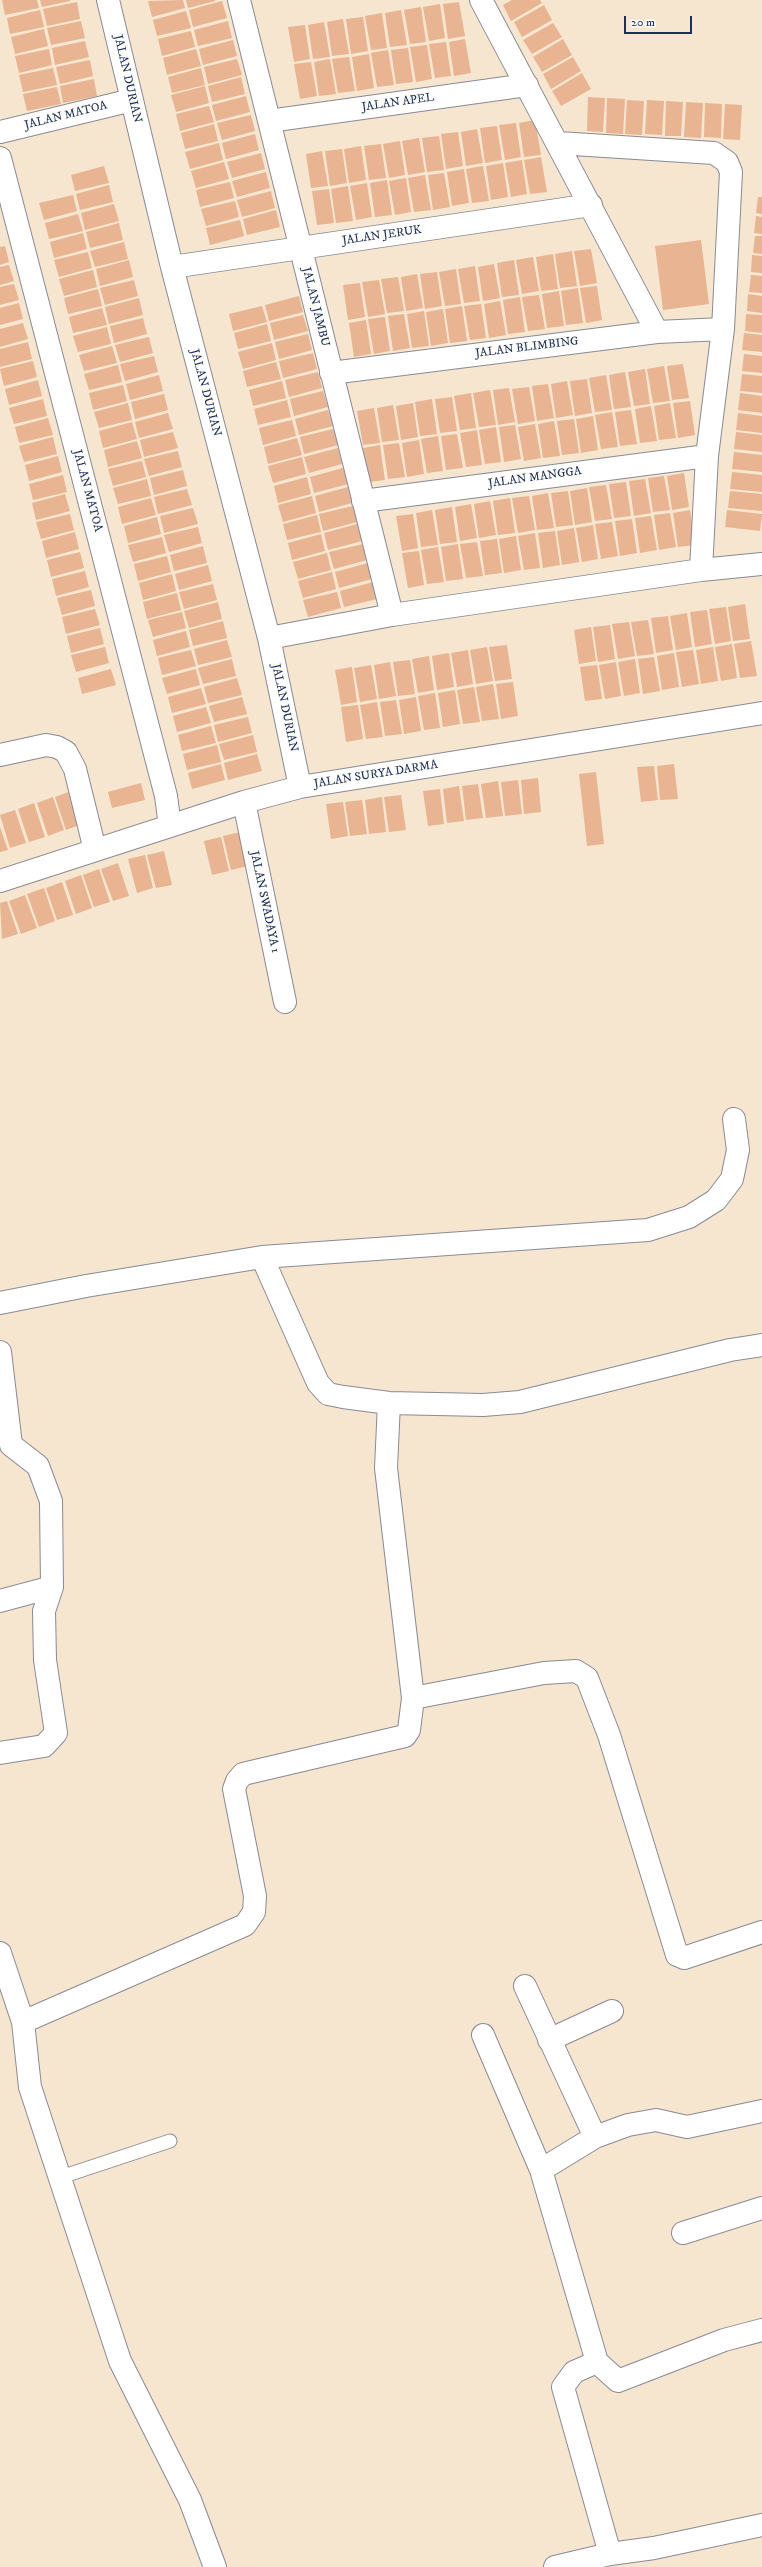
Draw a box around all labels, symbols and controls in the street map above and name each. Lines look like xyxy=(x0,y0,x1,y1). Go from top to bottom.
scale bar xyxy=(626,8,694,34)
text: 20 m xyxy=(631,15,655,30)
street label: JALAN DURIAN xyxy=(110,34,144,124)
street label: JALAN APEL xyxy=(361,91,435,115)
street label: JALAN MATOA xyxy=(23,99,109,133)
street label: JALAN JERUK xyxy=(341,223,423,249)
street label: JALAN JAMBU xyxy=(298,266,332,348)
street label: JALAN BLIMBING xyxy=(475,335,579,361)
street label: JALAN DURIAN xyxy=(186,348,224,438)
street label: JALAN MATOA xyxy=(69,448,105,534)
street label: JALAN MANGGA xyxy=(488,464,582,492)
street label: JALAN DURIAN xyxy=(268,663,300,753)
street label: JALAN SURYA DARMA xyxy=(313,758,439,792)
street label: JALAN SWADAYA 1 xyxy=(246,850,282,954)

